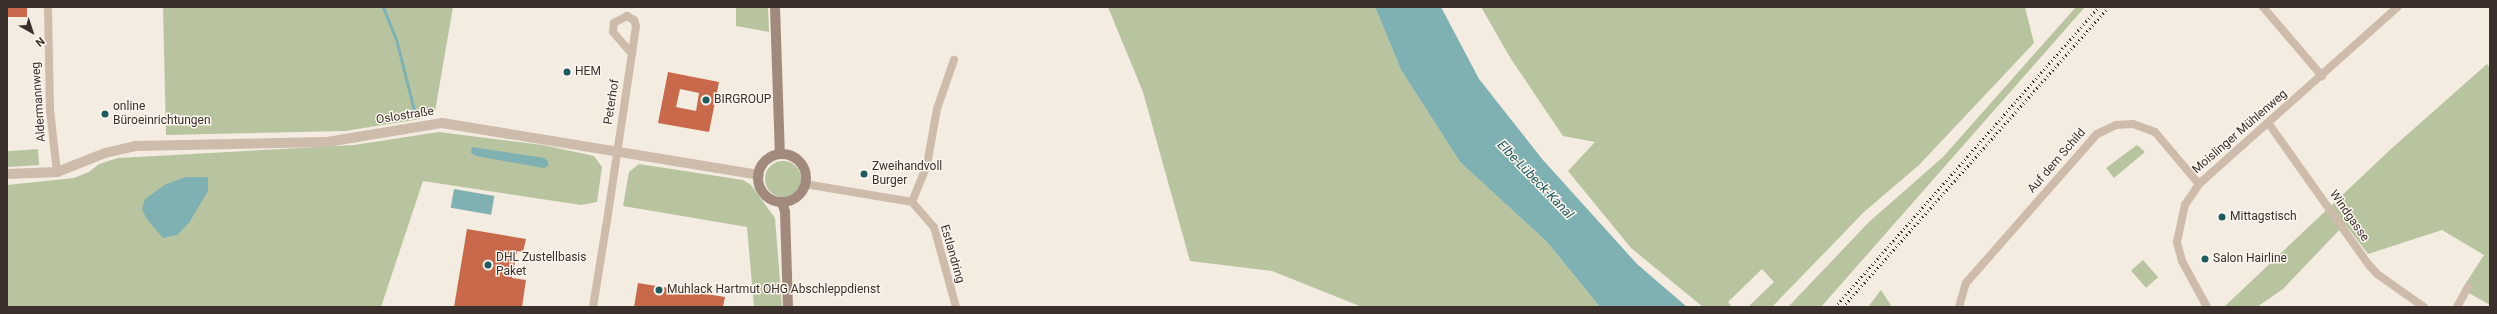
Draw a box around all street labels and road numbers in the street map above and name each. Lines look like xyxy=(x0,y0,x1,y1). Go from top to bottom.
street label: Aldermannweg xyxy=(29,61,49,143)
street label: Peterhof xyxy=(601,78,623,126)
street label: Moislinger Mühlenweg xyxy=(2190,87,2290,177)
street label: Oslostraße xyxy=(375,104,435,128)
street label: Auf dem Schild xyxy=(2025,126,2089,196)
street label: Windgasse xyxy=(2326,188,2372,244)
street label: Estlandring xyxy=(937,223,967,285)

